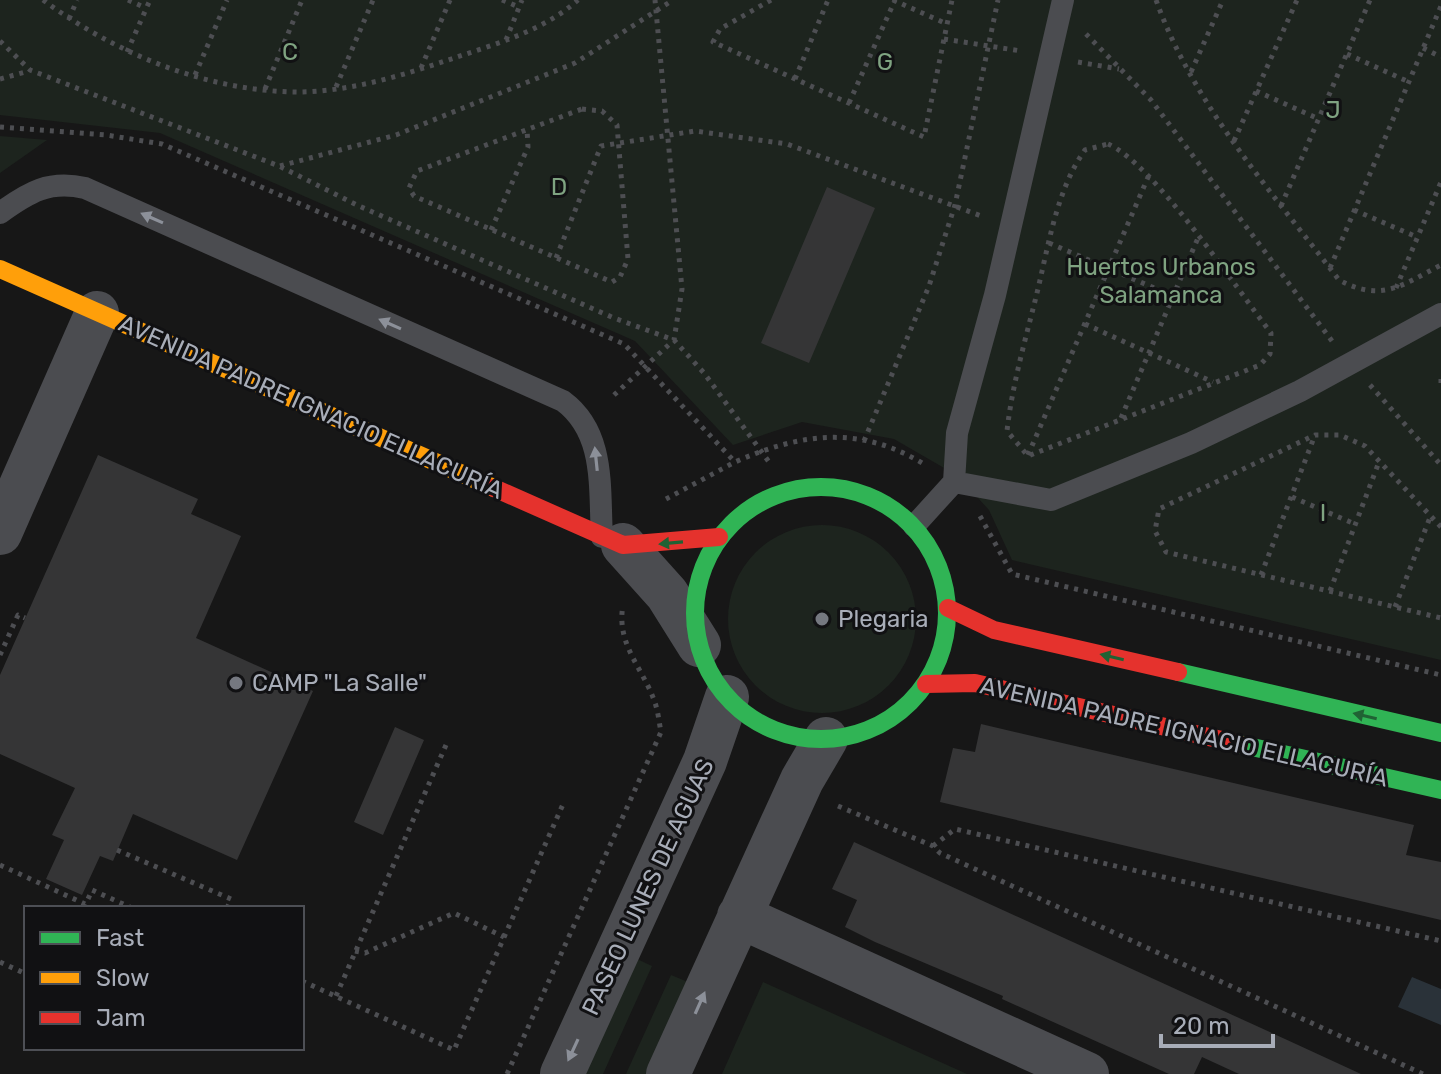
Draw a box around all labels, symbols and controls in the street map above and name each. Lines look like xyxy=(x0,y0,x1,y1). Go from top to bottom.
park label: C xyxy=(282,38,298,66)
park label: G xyxy=(877,48,893,76)
park label: J xyxy=(1325,96,1341,124)
park label: D xyxy=(551,173,567,201)
one-way arrow xyxy=(140,211,164,225)
park label: Huertos Urbanos Salamanca xyxy=(1066,253,1256,309)
street label: AVENIDA PADRE IGNACIO ELLACURÍA xyxy=(115,309,507,505)
one-way arrow xyxy=(378,317,402,330)
one-way arrow xyxy=(589,446,602,471)
park label: I xyxy=(1320,499,1326,527)
one-way arrow xyxy=(658,537,683,550)
place label: Plegaria xyxy=(838,605,928,633)
marker: Plegaria xyxy=(813,610,831,628)
one-way arrow xyxy=(1099,650,1124,663)
place label: CAMP "La Salle" xyxy=(252,669,427,697)
street label: AVENIDA PADRE IGNACIO ELLACURÍA xyxy=(977,671,1391,793)
marker: CAMP "La Salle" xyxy=(227,674,245,692)
one-way arrow xyxy=(1352,709,1377,722)
street label: PASEO LUNES DE AGUAS xyxy=(576,754,720,1020)
legend xyxy=(24,906,304,1050)
text: Fast xyxy=(96,924,144,952)
text: Slow xyxy=(96,964,149,992)
one-way arrow xyxy=(693,991,707,1015)
scale bar xyxy=(1161,998,1273,1048)
text: Jam xyxy=(96,1004,146,1032)
text: 20 m xyxy=(1173,1012,1230,1040)
one-way arrow xyxy=(566,1039,580,1062)

